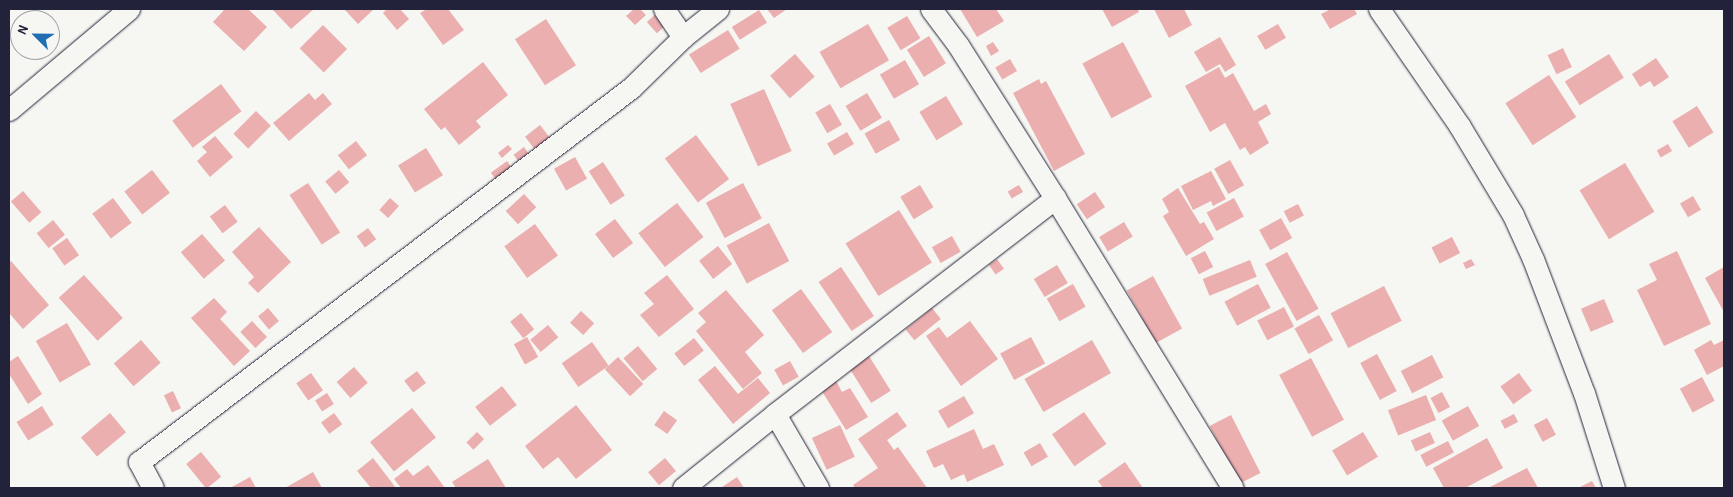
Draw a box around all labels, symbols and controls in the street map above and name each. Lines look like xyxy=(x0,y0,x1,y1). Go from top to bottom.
north arrow xyxy=(10,10,60,60)
text: N xyxy=(11,22,32,36)

